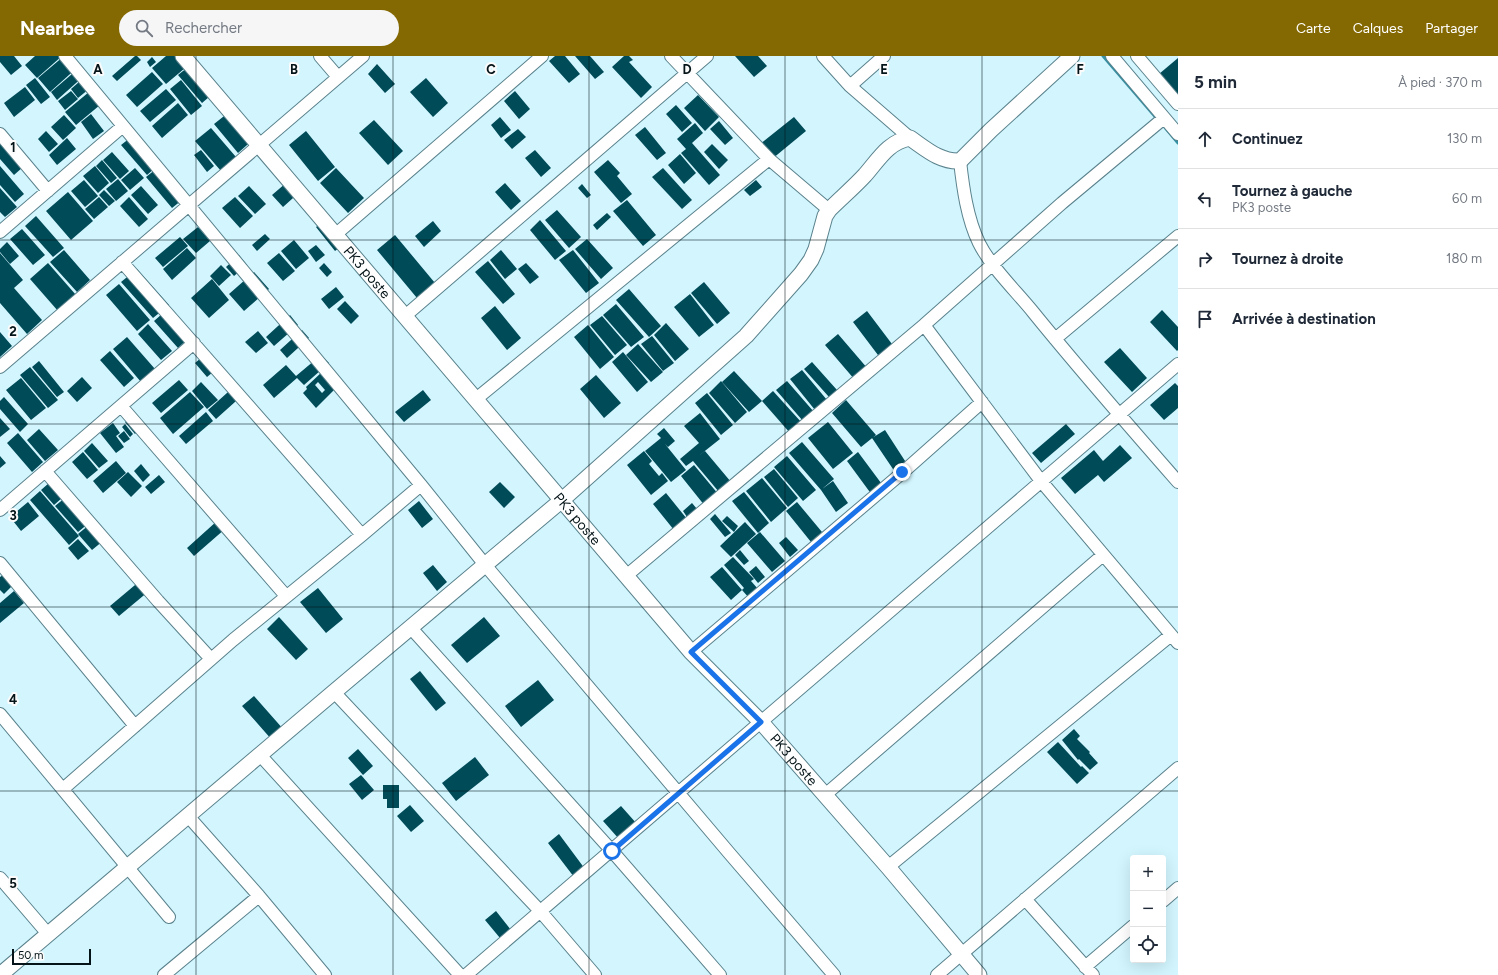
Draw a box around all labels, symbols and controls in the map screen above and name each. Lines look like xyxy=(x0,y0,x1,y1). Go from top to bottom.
search box xyxy=(119,10,399,46)
text: Nearbee xyxy=(20,17,95,40)
icon: search xyxy=(133,17,155,39)
text: Rechercher xyxy=(165,19,242,37)
text: Carte xyxy=(1296,20,1331,37)
text: Calques xyxy=(1353,20,1403,37)
text: Partager xyxy=(1425,20,1478,37)
text: A xyxy=(93,62,103,77)
text: B xyxy=(290,62,298,77)
text: C xyxy=(486,62,496,77)
text: D xyxy=(682,62,692,77)
text: E xyxy=(880,62,888,77)
text: F xyxy=(1076,62,1084,77)
text: 5 min xyxy=(1194,72,1237,92)
text: À pied · 370 m xyxy=(1398,75,1482,90)
icon: ahead xyxy=(1194,128,1216,150)
text: Continuez xyxy=(1232,130,1303,148)
text: 130 m xyxy=(1447,131,1482,146)
text: 1 xyxy=(10,140,16,155)
text: Tournez à gauche xyxy=(1232,182,1352,200)
icon: left xyxy=(1194,188,1216,210)
text: 60 m xyxy=(1452,191,1482,206)
text: PK3 poste xyxy=(1232,200,1291,215)
street label: PK3 poste xyxy=(340,243,394,302)
icon: right xyxy=(1194,248,1216,270)
text: Tournez à droite xyxy=(1232,250,1343,268)
text: 180 m xyxy=(1446,251,1482,266)
icon: arrive xyxy=(1194,308,1216,330)
text: Arrivée à destination xyxy=(1232,310,1376,328)
text: 2 xyxy=(9,324,17,339)
route end xyxy=(893,463,911,481)
street label: PK3 poste xyxy=(550,489,604,549)
text: 3 xyxy=(9,508,17,523)
text: 4 xyxy=(9,692,17,707)
street label: PK3 poste xyxy=(766,730,821,790)
route start xyxy=(603,842,621,860)
map controls xyxy=(1130,855,1166,963)
button: + xyxy=(1130,855,1166,891)
text: 5 xyxy=(9,876,17,891)
button: − xyxy=(1130,891,1166,927)
button: locate xyxy=(1130,927,1166,963)
scale bar xyxy=(12,947,91,966)
text: 50 m xyxy=(18,949,43,962)

